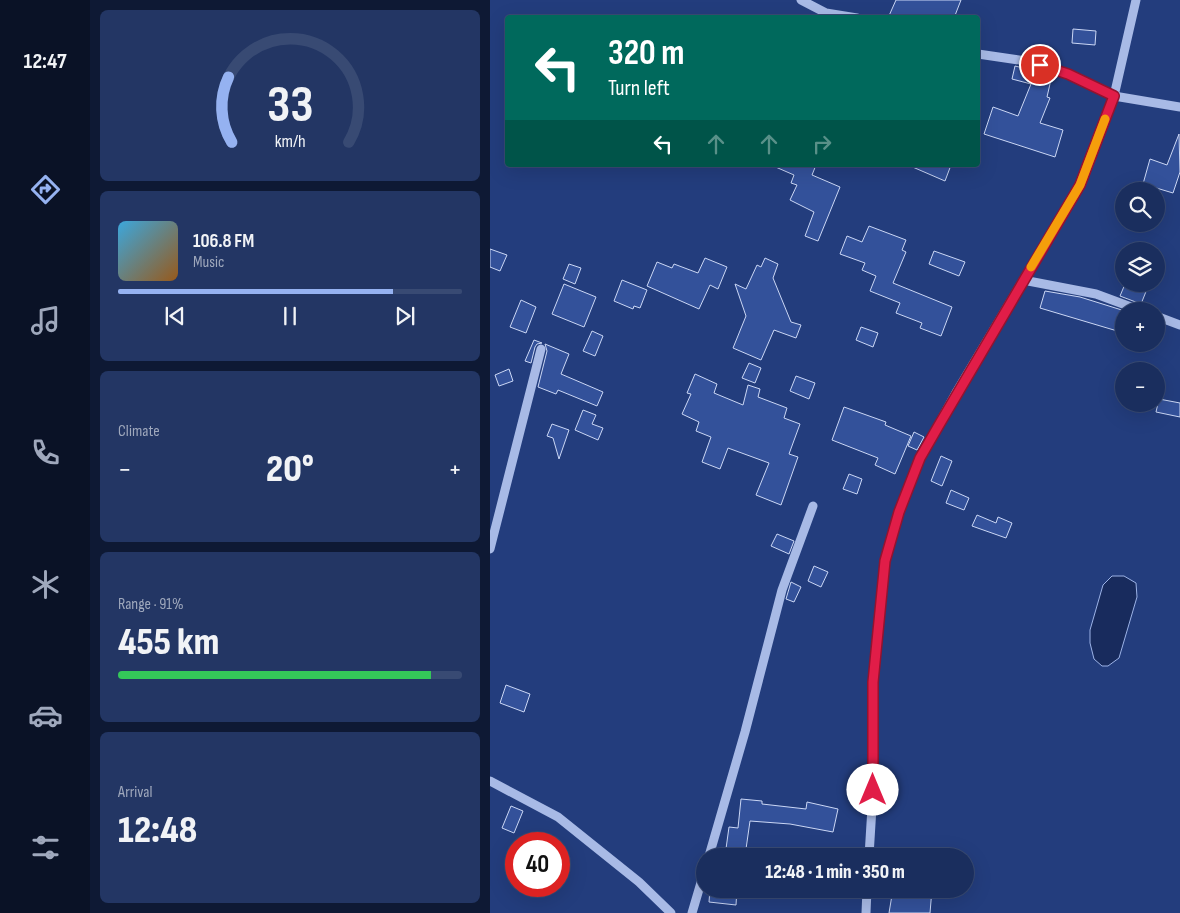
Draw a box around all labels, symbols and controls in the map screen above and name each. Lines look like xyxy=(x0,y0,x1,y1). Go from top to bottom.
text: 320 m xyxy=(608,32,684,75)
icon: left xyxy=(525,35,590,100)
pin xyxy=(1019,44,1061,86)
text: 12:47 xyxy=(24,48,66,75)
icon: arrive xyxy=(1026,51,1054,79)
text: 33 xyxy=(267,74,313,137)
text: Turn left xyxy=(608,75,670,102)
icon: left xyxy=(649,130,677,158)
icon: ahead xyxy=(702,130,730,158)
icon: ahead xyxy=(755,130,783,158)
icon: right xyxy=(808,130,836,158)
text: km/h xyxy=(275,131,305,152)
icon: directions xyxy=(28,172,63,207)
map controls xyxy=(1115,182,1165,412)
button: search xyxy=(1115,182,1165,232)
text: 106.8 FM xyxy=(193,230,254,253)
button: layers xyxy=(1115,242,1165,292)
text: Music xyxy=(193,253,224,272)
icon: previous xyxy=(161,302,189,330)
icon: pause xyxy=(276,302,304,330)
icon: next xyxy=(391,302,419,330)
button: + xyxy=(1115,302,1165,352)
icon: music xyxy=(28,303,63,338)
button: − xyxy=(1115,362,1165,412)
text: Climate xyxy=(118,422,160,441)
icon: phone xyxy=(28,435,63,470)
text: 20° xyxy=(266,447,314,492)
text: − xyxy=(118,453,132,486)
text: + xyxy=(448,453,462,486)
icon: climate xyxy=(28,567,63,602)
text: Range · 91% xyxy=(118,595,184,614)
text: 455 km xyxy=(118,620,219,665)
icon: car xyxy=(28,698,63,733)
position arrow xyxy=(846,763,898,815)
text: Arrival xyxy=(118,783,152,802)
text: 12:48 xyxy=(118,808,197,853)
icon: filters xyxy=(28,830,63,865)
speed limit sign: 40 xyxy=(505,832,570,897)
text: 12:48 · 1 min · 350 m xyxy=(765,861,905,884)

